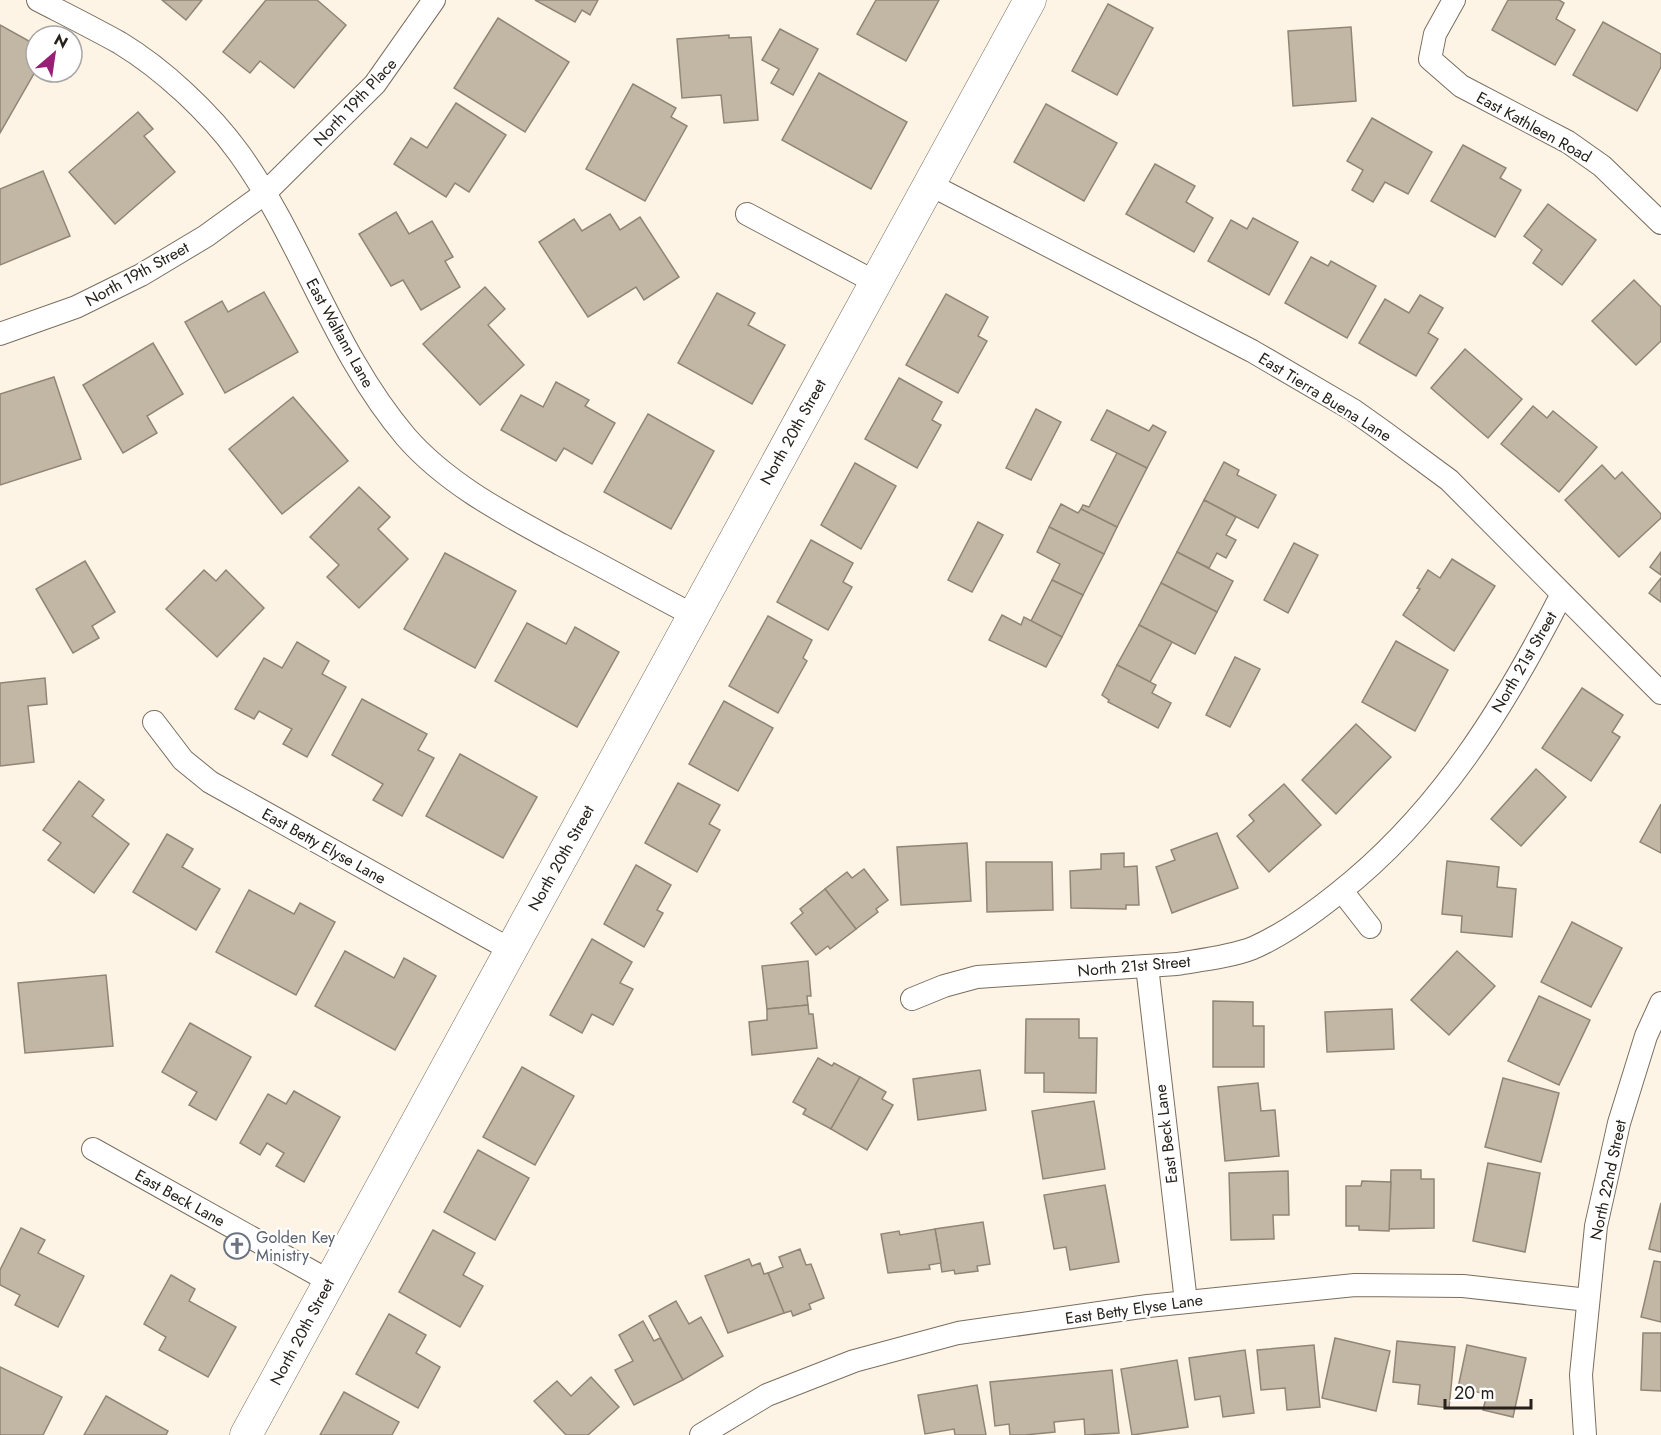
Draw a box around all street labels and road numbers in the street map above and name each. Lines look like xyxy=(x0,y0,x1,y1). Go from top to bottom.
street label: North 19th Place xyxy=(308,53,402,151)
street label: East Kathleen Road xyxy=(1472,86,1596,168)
street label: North 19th Street xyxy=(81,236,193,312)
street label: East Waltann Lane xyxy=(300,274,380,392)
street label: East Tierra Buena Lane xyxy=(1254,347,1396,447)
street label: North 20th Street xyxy=(754,375,832,489)
street label: North 21st Street xyxy=(1486,607,1562,717)
street label: North 20th Street xyxy=(522,801,600,915)
street label: East Betty Elyse Lane xyxy=(258,802,390,890)
street label: North 21st Street xyxy=(1077,950,1192,982)
street label: East Beck Lane xyxy=(1149,1083,1183,1185)
street label: North 22nd Street xyxy=(1584,1118,1632,1242)
street label: East Beck Lane xyxy=(131,1164,229,1232)
street label: North 20th Street xyxy=(264,1275,340,1389)
street label: East Betty Elyse Lane xyxy=(1064,1288,1204,1330)

